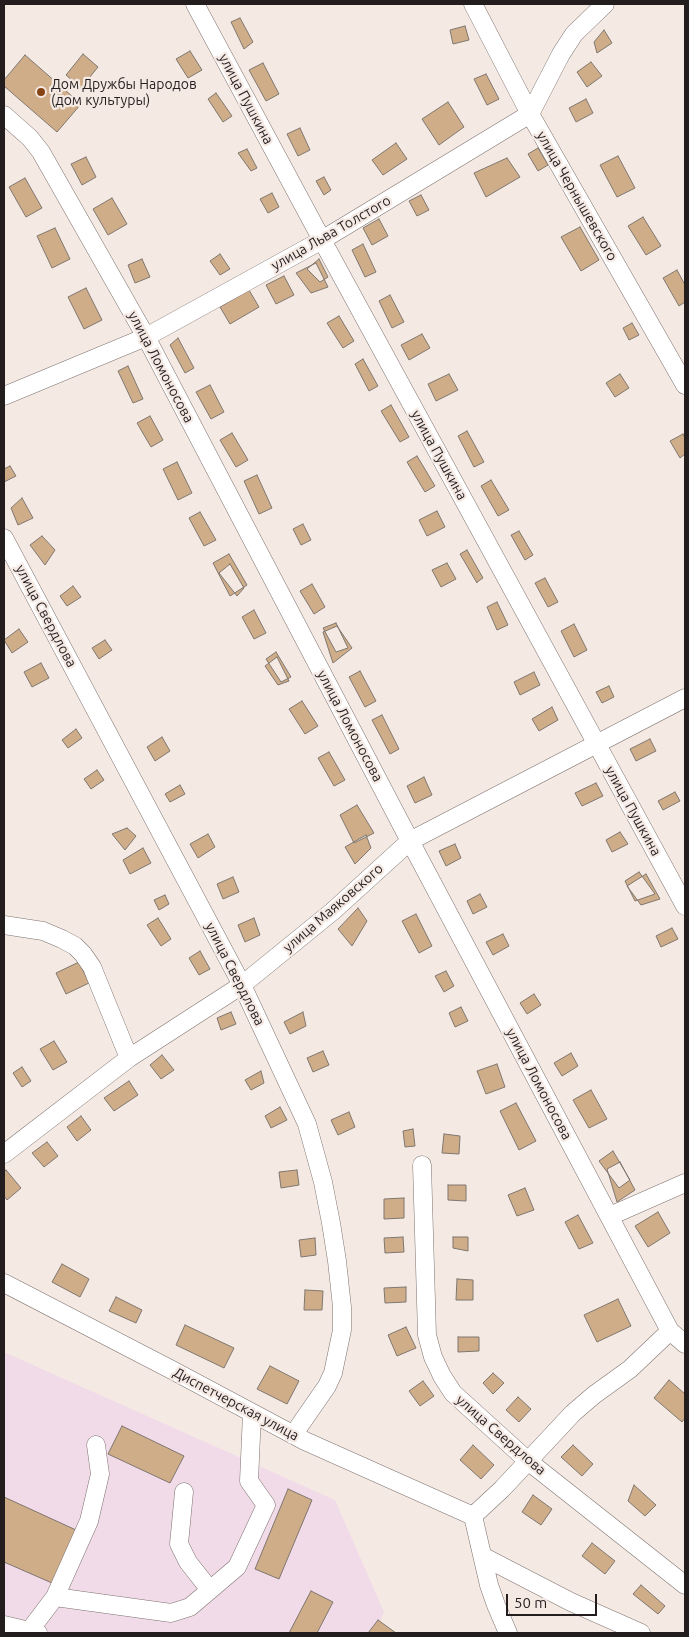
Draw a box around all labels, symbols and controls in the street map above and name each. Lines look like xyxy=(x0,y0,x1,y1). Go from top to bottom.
street label: улица Пушкина xyxy=(215,51,277,147)
place label: Дом Дружбы Народов (дом культуры) xyxy=(51,76,197,108)
marker: Дом Дружбы Народов (дом культуры) xyxy=(35,86,47,98)
street label: улица Чернышевского xyxy=(533,128,621,264)
street label: улица Льва Толстого xyxy=(268,192,394,274)
street label: улица Ломоносова xyxy=(125,308,197,426)
street label: улица Пушкина xyxy=(407,407,471,503)
street label: улица Свердлова xyxy=(12,562,80,670)
street label: улица Ломоносова xyxy=(314,667,386,785)
street label: улица Пушкина xyxy=(601,763,665,859)
street label: улица Маяковского xyxy=(280,860,386,956)
street label: улица Свердлова xyxy=(202,920,268,1028)
street label: улица Ломоносова xyxy=(503,1025,575,1143)
street label: Диспетчерская улица xyxy=(170,1364,302,1444)
street label: улица Свердлова xyxy=(453,1391,549,1479)
scale bar xyxy=(509,1584,600,1616)
text: 50 m xyxy=(514,1594,547,1611)

